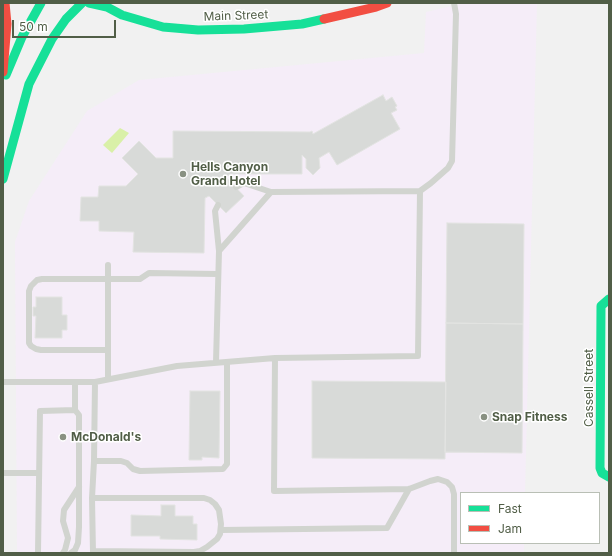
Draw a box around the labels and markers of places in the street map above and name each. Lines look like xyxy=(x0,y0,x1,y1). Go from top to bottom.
place label: Hells Canyon Grand Hotel xyxy=(191,160,268,188)
marker: Hells Canyon Grand Hotel xyxy=(178,169,188,179)
place label: Snap Fitness xyxy=(492,410,567,424)
marker: Snap Fitness xyxy=(479,412,489,422)
place label: McDonald's xyxy=(71,430,141,444)
marker: McDonald's xyxy=(58,432,68,442)

